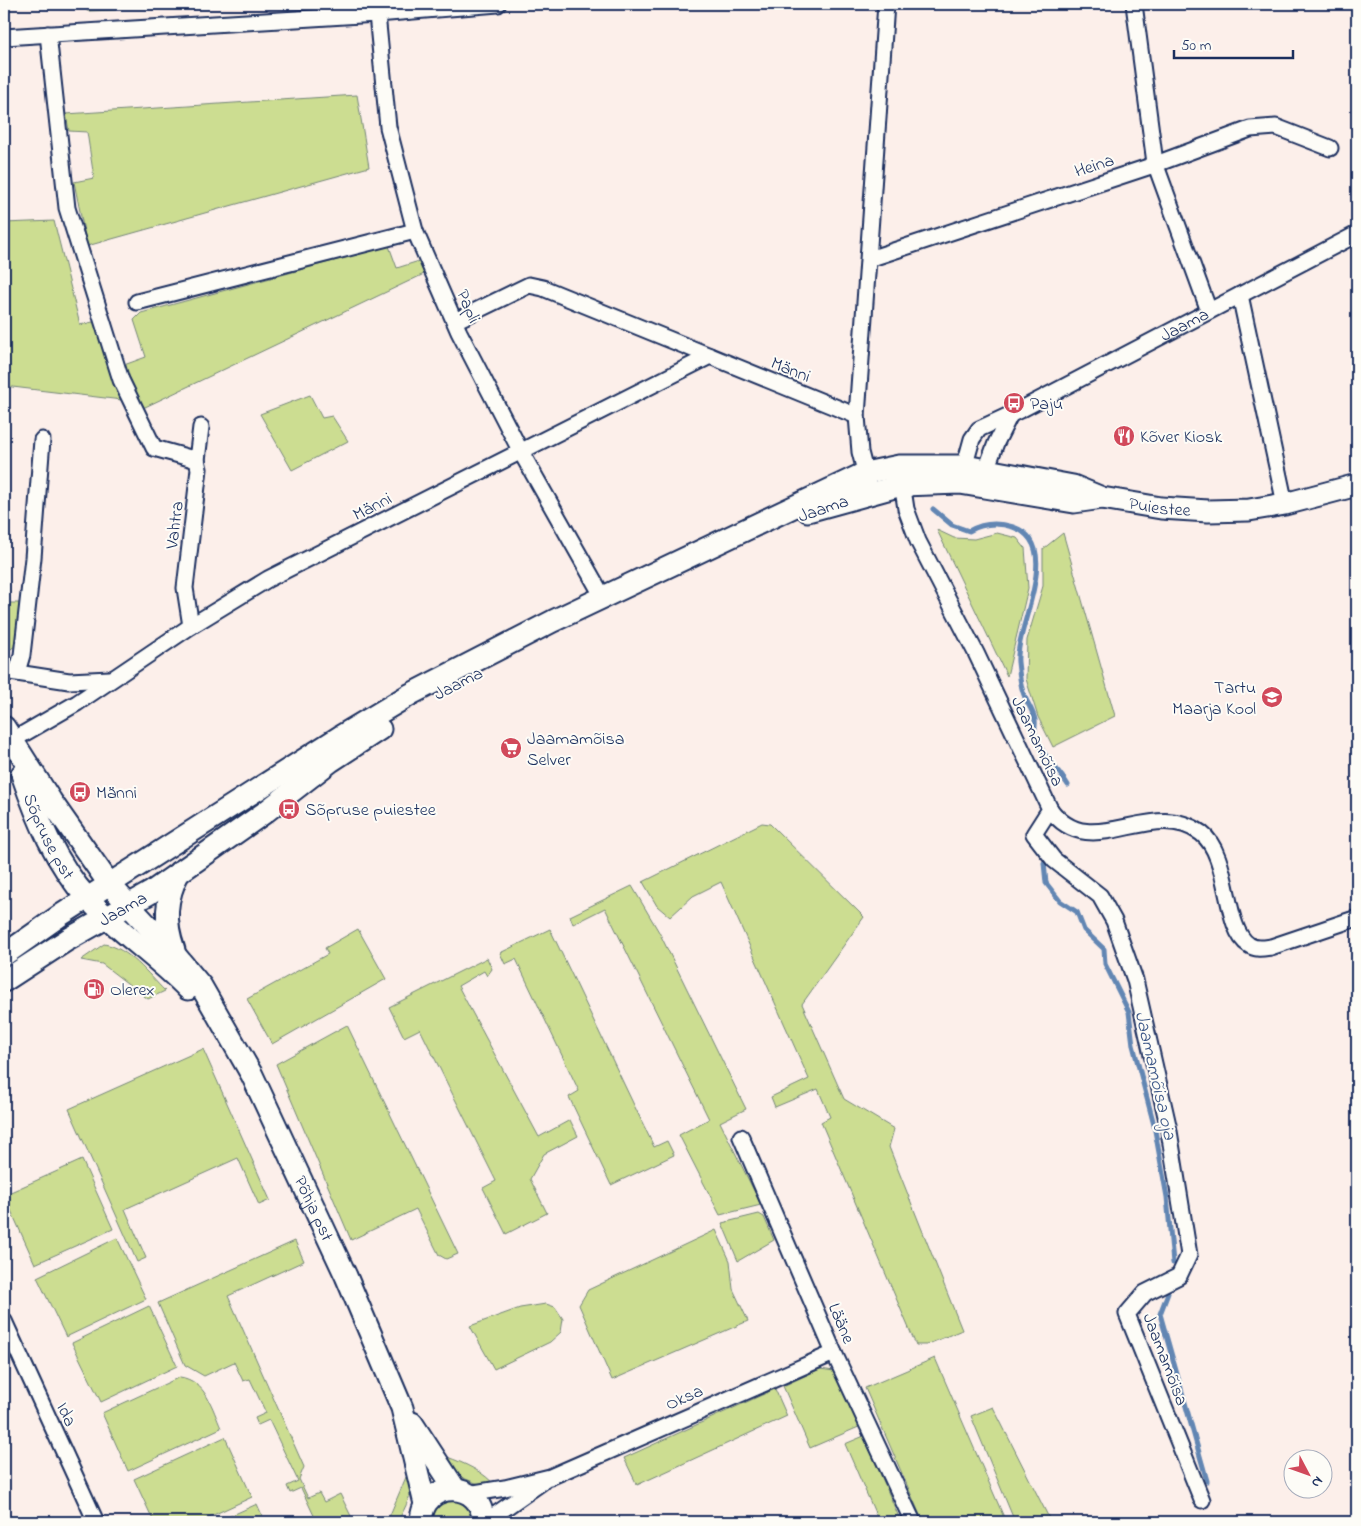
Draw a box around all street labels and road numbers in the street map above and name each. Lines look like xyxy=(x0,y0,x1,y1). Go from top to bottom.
street label: Heina xyxy=(1071,148,1118,186)
street label: Papli xyxy=(448,286,486,328)
street label: Jaama xyxy=(1156,302,1214,350)
street label: Männi xyxy=(766,351,814,391)
street label: Männi xyxy=(349,487,397,529)
street label: Jaama xyxy=(795,489,852,531)
street label: Puiestee xyxy=(1126,492,1192,525)
street label: Vahtra xyxy=(160,500,192,552)
street label: Jaama xyxy=(430,661,488,708)
street label: Jaamamõisa xyxy=(1003,692,1069,791)
street label: Sõpruse pst xyxy=(15,790,80,886)
street label: Jaama xyxy=(95,886,153,934)
street label: Põhja pst xyxy=(286,1172,339,1246)
street label: Lääne xyxy=(820,1299,861,1349)
street label: Jaamamõisa xyxy=(1135,1310,1194,1410)
street label: Oksa xyxy=(662,1379,708,1419)
street label: Ida xyxy=(48,1398,82,1431)

